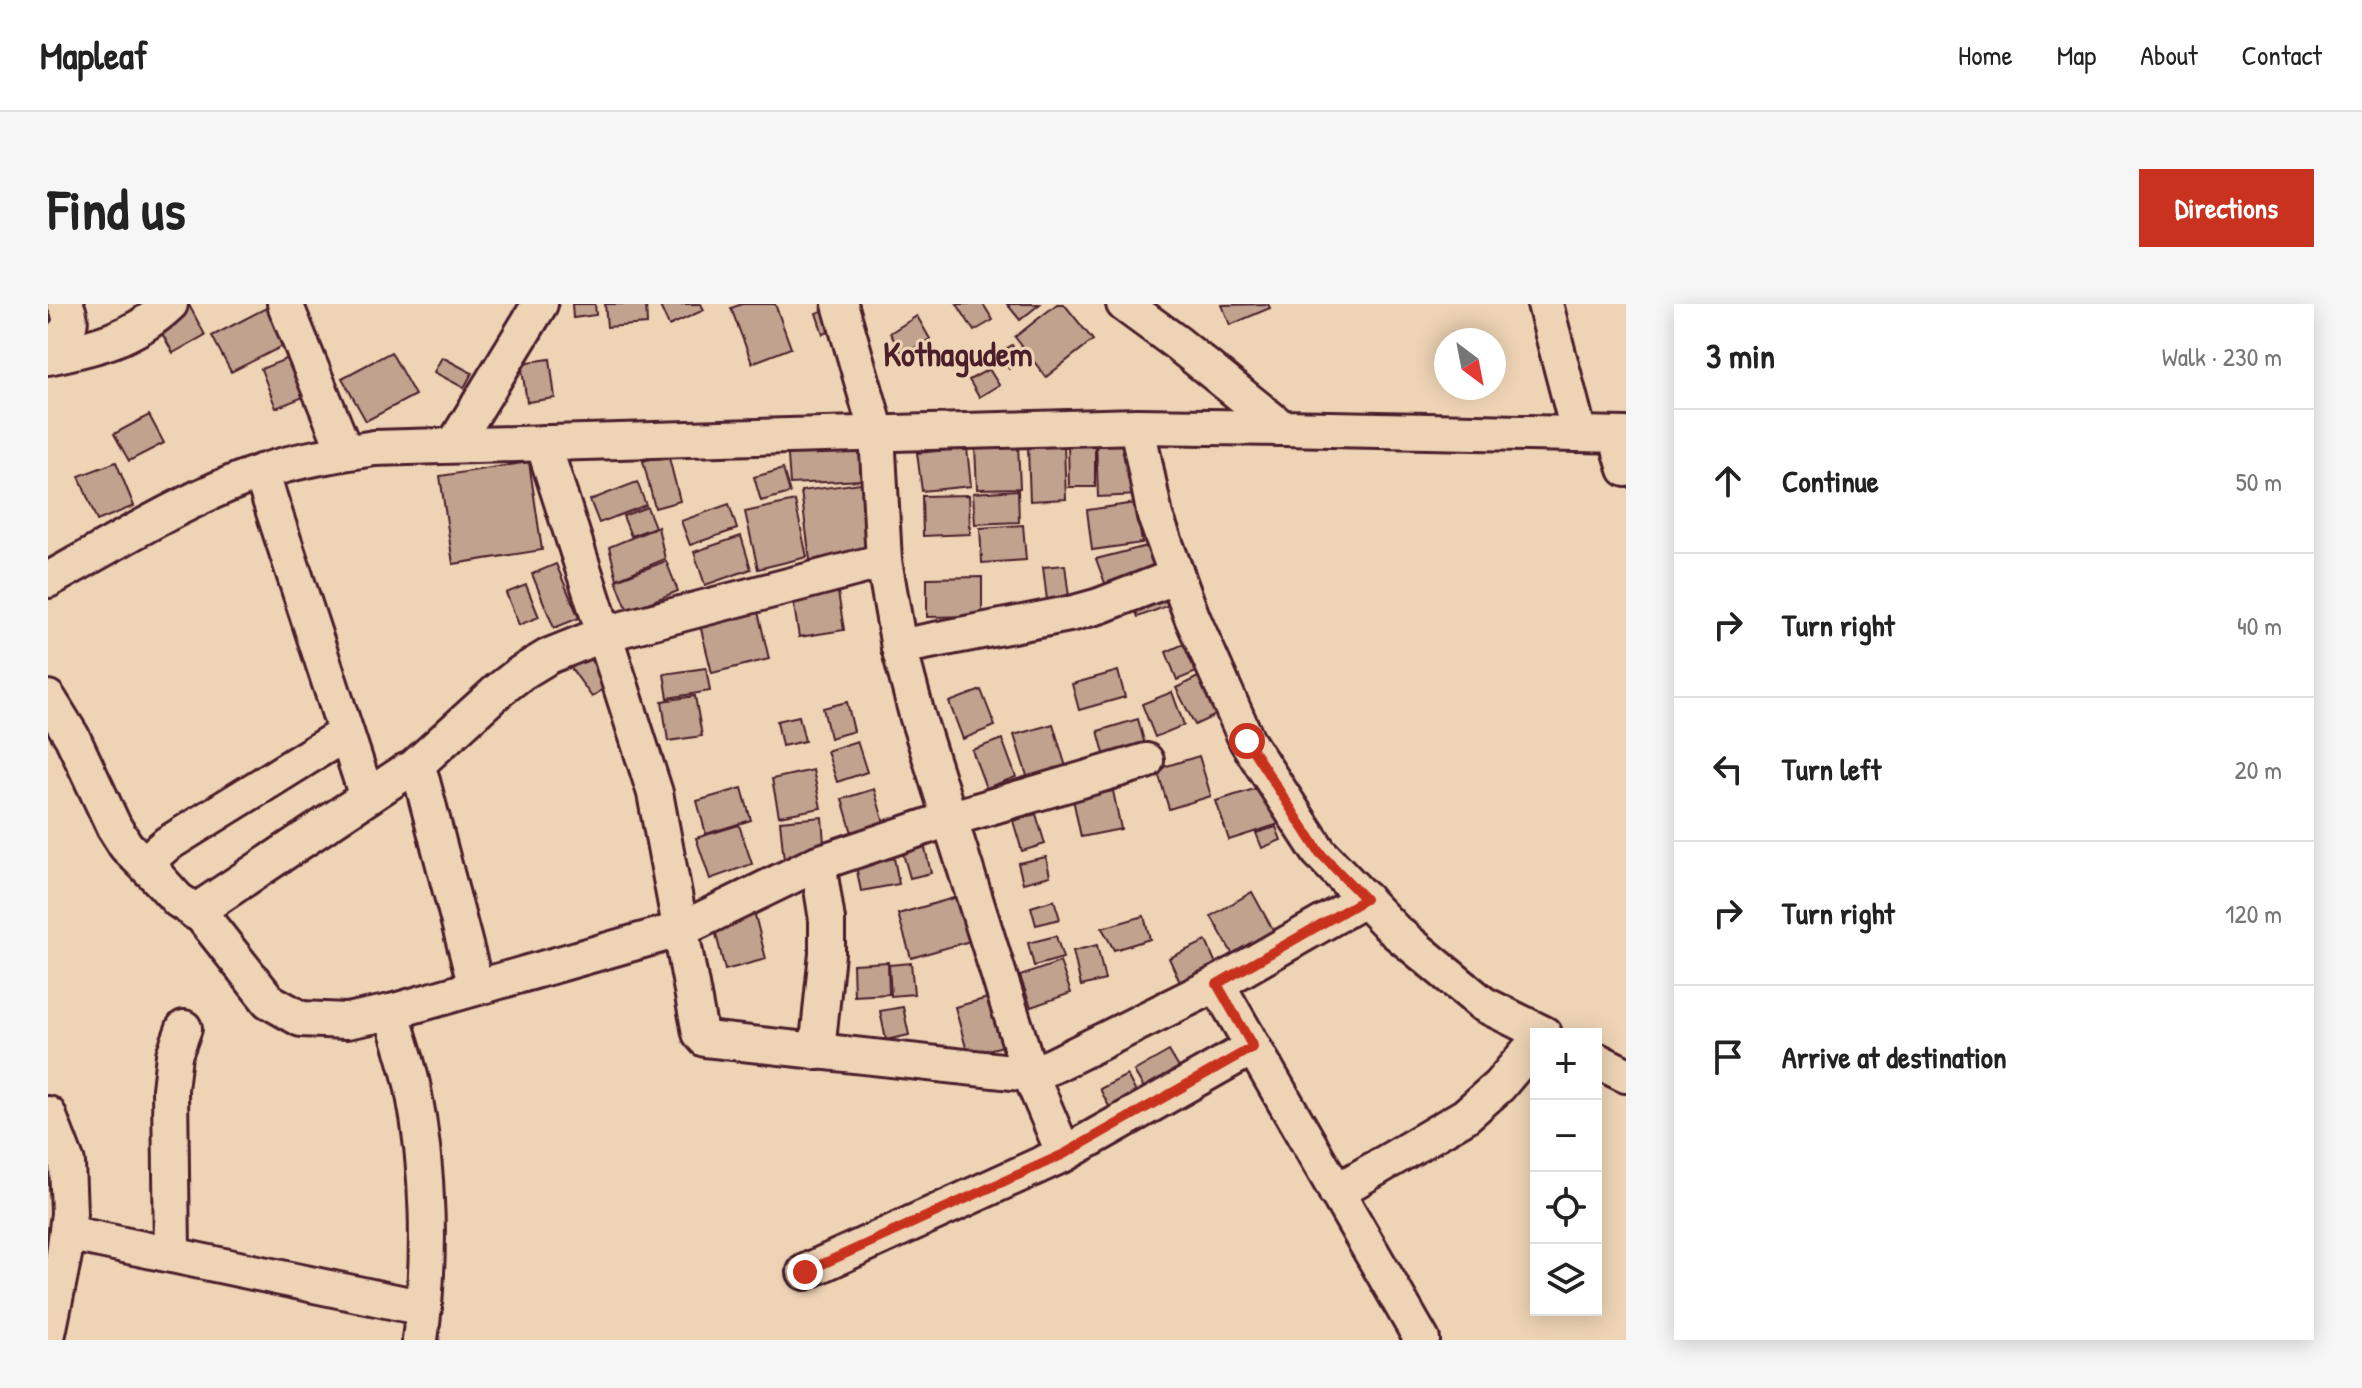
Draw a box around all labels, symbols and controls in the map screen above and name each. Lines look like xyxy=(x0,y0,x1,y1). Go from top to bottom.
text: Mapleaf xyxy=(40,29,148,81)
text: Home xyxy=(1958,36,2013,74)
text: Map xyxy=(2057,36,2096,74)
text: About xyxy=(2140,36,2198,74)
text: Contact xyxy=(2242,36,2322,74)
button: Directions xyxy=(2139,169,2314,247)
text: Find us xyxy=(48,171,186,246)
north arrow xyxy=(1434,328,1506,400)
district label: Kothagudem xyxy=(883,331,1033,378)
text: 3 min xyxy=(1706,333,1775,379)
text: Walk · 230 m xyxy=(2162,339,2282,374)
icon: ahead xyxy=(1706,459,1750,503)
text: Continue xyxy=(1782,461,1879,501)
text: 50 m xyxy=(2236,464,2282,499)
icon: right xyxy=(1706,603,1750,647)
text: Turn right xyxy=(1782,605,1895,645)
text: 40 m xyxy=(2237,608,2282,643)
route start xyxy=(1229,723,1265,759)
icon: left xyxy=(1706,747,1750,791)
text: Turn left xyxy=(1782,749,1881,789)
text: 20 m xyxy=(2235,752,2282,787)
icon: right xyxy=(1706,891,1750,935)
text: Turn right xyxy=(1782,893,1895,933)
text: 120 m xyxy=(2225,896,2282,931)
map controls xyxy=(1530,1028,1602,1316)
button: + xyxy=(1530,1028,1602,1100)
icon: arrive xyxy=(1706,1035,1750,1079)
text: Arrive at destination xyxy=(1782,1037,2007,1077)
button: − xyxy=(1530,1100,1602,1172)
button: locate xyxy=(1530,1172,1602,1244)
button: layers xyxy=(1530,1244,1602,1316)
route end xyxy=(787,1254,823,1290)

